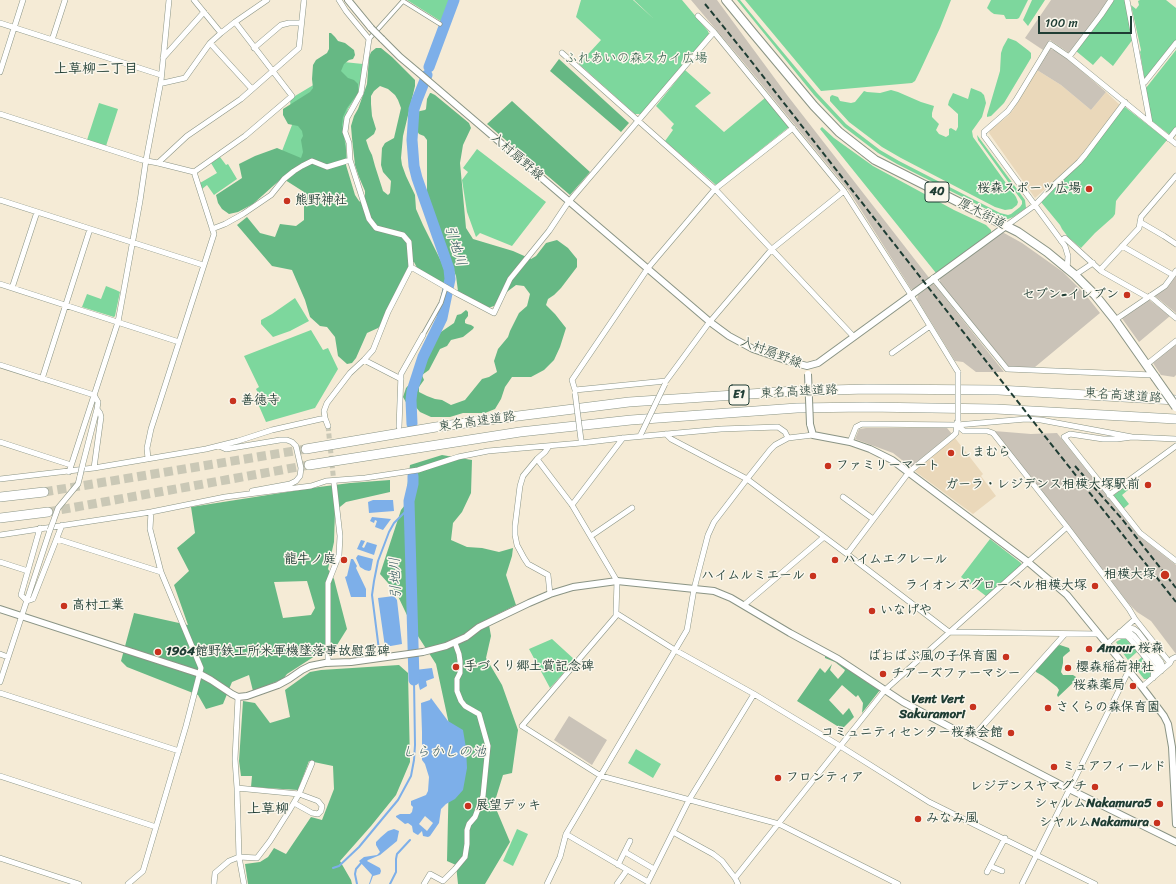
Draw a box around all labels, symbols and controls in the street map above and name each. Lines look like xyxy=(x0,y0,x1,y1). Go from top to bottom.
scale bar xyxy=(1040,8,1134,34)
text: 100 m xyxy=(1045,12,1078,34)
park label: ふれあいの森スカイ広場 xyxy=(565,51,707,67)
district label: 上草柳二丁目 xyxy=(54,61,138,77)
street label: 入村扇野線 xyxy=(487,130,547,184)
place label: 桜森スポーツ広場 xyxy=(977,181,1081,197)
road number: 40 xyxy=(925,182,949,202)
marker: 桜森スポーツ広場 xyxy=(1084,184,1094,194)
place label: 熊野神社 xyxy=(295,193,347,209)
street label: 厚木街道 xyxy=(955,195,1009,233)
marker: 熊野神社 xyxy=(282,196,292,206)
water label: 引地川 xyxy=(441,223,469,269)
place label: セブン-イレブン xyxy=(1022,287,1119,303)
marker: セブン-イレブン xyxy=(1122,290,1132,300)
street label: 入村扇野線 xyxy=(738,334,804,372)
street label: 東名高速道路 xyxy=(760,382,838,402)
road number: E1 xyxy=(729,385,749,405)
street label: 東名高速道路 xyxy=(1084,385,1162,407)
place label: 善徳寺 xyxy=(241,393,280,409)
marker: 善徳寺 xyxy=(228,396,238,406)
street label: 東名高速道路 xyxy=(437,409,517,435)
place label: しまむら xyxy=(959,445,1011,461)
marker: しまむら xyxy=(946,448,956,458)
place label: ファミリーマート xyxy=(836,458,940,474)
marker: ファミリーマート xyxy=(823,461,833,471)
place label: ガーラ・レジデンス相模大塚駅前 xyxy=(945,477,1140,493)
marker: ガーラ・レジデンス相模大塚駅前 xyxy=(1143,480,1153,490)
place label: 龍牛ノ庭 xyxy=(284,552,336,568)
place label: ハイムエクレール xyxy=(843,552,948,568)
marker: 龍牛ノ庭 xyxy=(339,555,349,565)
marker: ハイムエクレール xyxy=(830,555,840,565)
water label: 引地川 xyxy=(387,557,405,599)
place label: 相模大塚 xyxy=(1104,567,1156,583)
place label: ハイムルミエール xyxy=(701,568,805,584)
marker: 相模大塚 xyxy=(1159,569,1171,581)
marker: ハイムルミエール xyxy=(808,571,818,581)
place label: ライオンズグローベル相模大塚 xyxy=(905,578,1087,594)
marker: ライオンズグローベル相模大塚 xyxy=(1090,581,1100,591)
place label: 高村工業 xyxy=(72,598,124,614)
marker: 高村工業 xyxy=(59,601,69,611)
place label: いなげや xyxy=(880,603,932,619)
marker: いなげや xyxy=(867,606,877,616)
place label: Amour 桜森 xyxy=(1097,641,1164,657)
place label: 1964館野鉄工所米軍機墜落事故慰霊碑 xyxy=(166,644,390,660)
marker: Amour 桜森 xyxy=(1084,644,1094,654)
marker: 1964館野鉄工所米軍機墜落事故慰霊碑 xyxy=(153,647,163,657)
place label: ばおばぶ風の子保育園 xyxy=(868,649,998,665)
marker: ばおばぶ風の子保育園 xyxy=(1001,652,1011,662)
place label: 手づくり郷土賞記念碑 xyxy=(464,659,594,675)
place label: 櫻森稲荷神社 xyxy=(1076,660,1154,676)
marker: 手づくり郷土賞記念碑 xyxy=(451,662,461,672)
marker: 櫻森稲荷神社 xyxy=(1063,663,1073,673)
place label: チアーズファーマシー xyxy=(891,666,1020,682)
marker: チアーズファーマシー xyxy=(878,669,888,679)
place label: 桜森薬局 xyxy=(1073,678,1125,694)
marker: 桜森薬局 xyxy=(1128,681,1138,691)
place label: Vent Vert Sakuramori xyxy=(899,692,965,723)
place label: さくらの森保育園 xyxy=(1056,700,1160,716)
marker: Vent Vert Sakuramori xyxy=(968,702,978,712)
marker: さくらの森保育園 xyxy=(1043,703,1053,713)
place label: コミュニティセンター桜森会館 xyxy=(821,725,1003,741)
marker: コミュニティセンター桜森会館 xyxy=(1006,728,1016,738)
water label: しらかしの池 xyxy=(402,744,486,760)
place label: ミュアフィールド xyxy=(1062,759,1166,775)
marker: ミュアフィールド xyxy=(1049,762,1059,772)
place label: フロンティア xyxy=(786,770,864,786)
marker: フロンティア xyxy=(773,773,783,783)
place label: レジデンスヤマグチ xyxy=(970,779,1087,795)
marker: レジデンスヤマグチ xyxy=(1090,782,1100,792)
place label: シャルムNakamura5 xyxy=(1034,796,1152,812)
place label: 展望デッキ xyxy=(476,798,541,814)
marker: シャルムNakamura5 xyxy=(1155,799,1165,809)
district label: 上草柳 xyxy=(247,801,289,817)
marker: 展望デッキ xyxy=(463,801,473,811)
place label: みなみ風 xyxy=(926,811,978,827)
marker: みなみ風 xyxy=(913,814,923,824)
place label: シヤルムNakamura xyxy=(1039,815,1149,831)
marker: シヤルムNakamura xyxy=(1152,818,1162,828)

